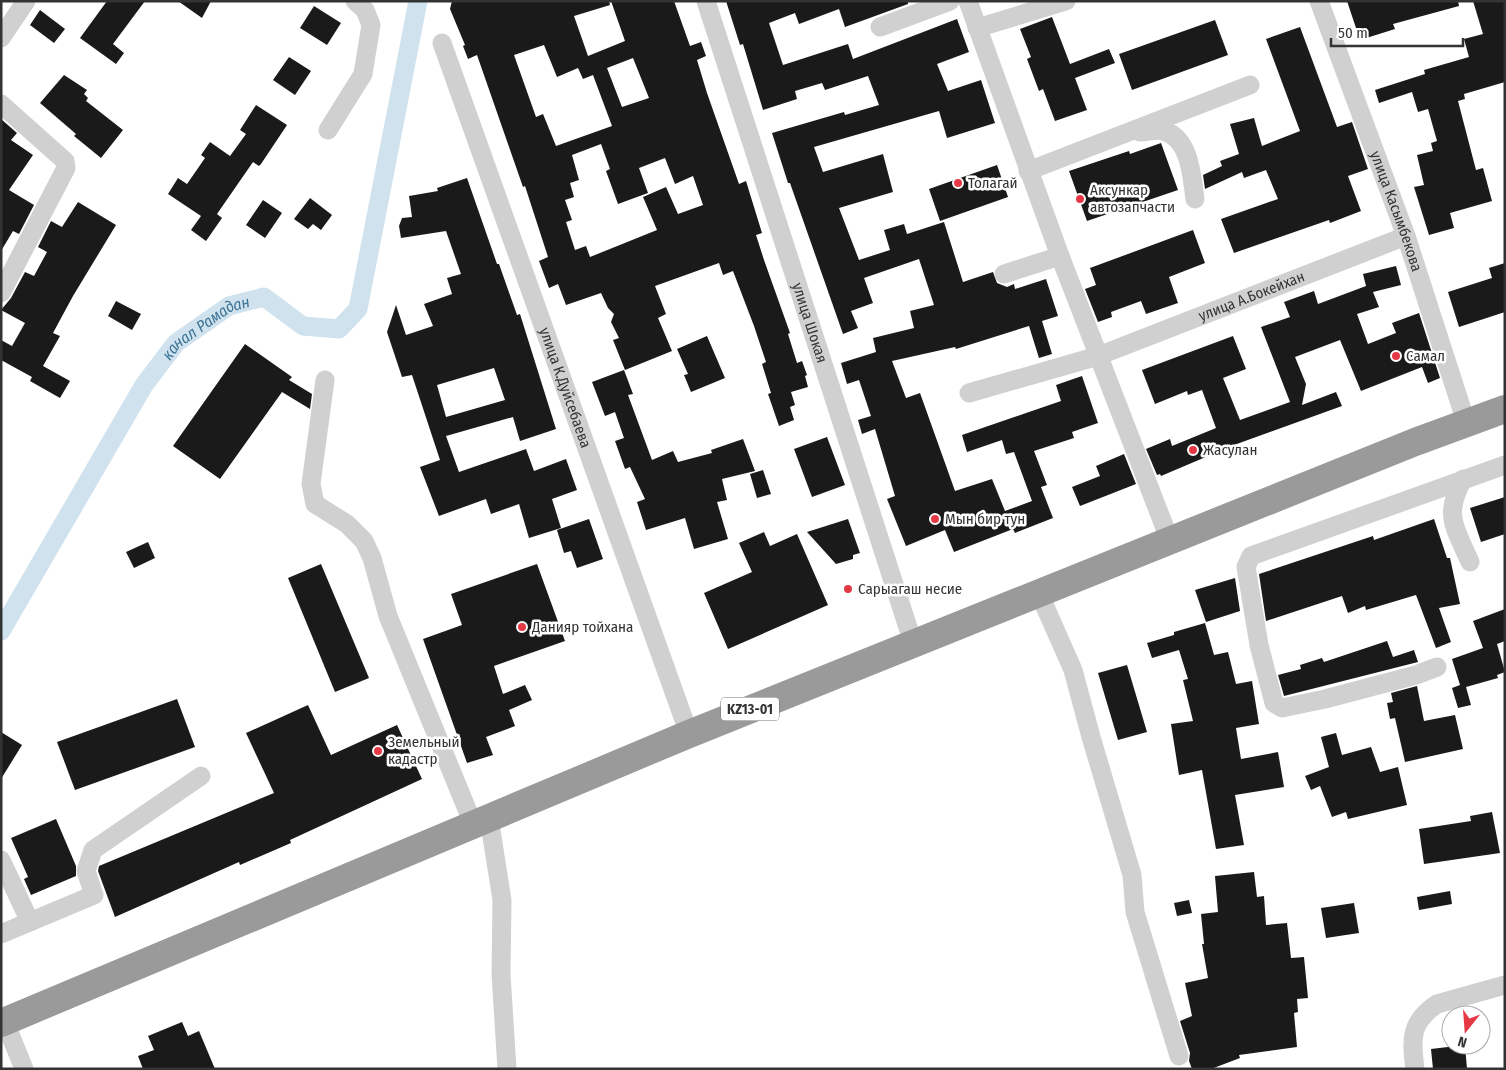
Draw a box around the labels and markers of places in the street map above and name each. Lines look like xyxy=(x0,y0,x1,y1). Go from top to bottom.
place label: Толагай xyxy=(968,174,1018,192)
marker: Толагай xyxy=(952,177,964,189)
place label: Аксункар автозапчасти xyxy=(1090,181,1175,216)
marker: Аксункар автозапчасти xyxy=(1074,193,1086,205)
place label: Самал xyxy=(1406,347,1445,365)
marker: Самал xyxy=(1390,350,1402,362)
place label: Жасулан xyxy=(1203,441,1257,459)
marker: Жасулан xyxy=(1187,444,1199,456)
place label: Мын бир тун xyxy=(945,510,1025,528)
marker: Мын бир тун xyxy=(929,513,941,525)
place label: Сарыагаш несие xyxy=(858,580,962,598)
marker: Сарыагаш несие xyxy=(842,583,854,595)
place label: Данияр тойхана xyxy=(531,618,633,636)
marker: Данияр тойхана xyxy=(516,621,528,633)
place label: Земельный кадастр xyxy=(388,733,460,768)
marker: Земельный кадастр xyxy=(372,745,384,757)

